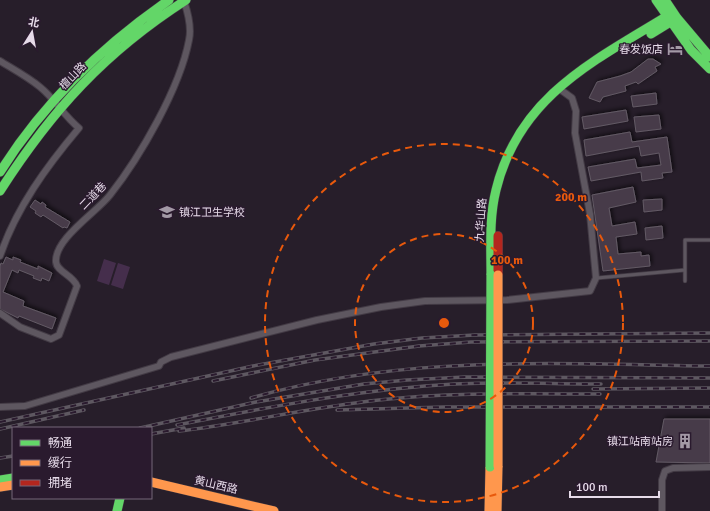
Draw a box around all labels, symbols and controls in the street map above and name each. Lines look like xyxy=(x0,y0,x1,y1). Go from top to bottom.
north arrow xyxy=(12,12,52,52)
text: 北 xyxy=(27,15,40,30)
hotel icon: 春发饭店 xyxy=(666,40,684,58)
place label: 春发饭店 xyxy=(619,43,663,56)
street label: 檀山路 xyxy=(57,60,89,92)
street label: 二道巷 xyxy=(77,180,109,212)
text: 200 m xyxy=(555,190,587,205)
street label: 九华山路 xyxy=(473,198,489,242)
school or university icon: 镇江卫生学校 xyxy=(158,203,176,221)
place label: 镇江卫生学校 xyxy=(179,206,245,219)
text: 100 m xyxy=(491,253,523,268)
centre of rings xyxy=(437,316,451,330)
legend xyxy=(12,427,152,499)
building icon: 镇江站南站房 xyxy=(676,432,694,450)
place label: 镇江站南站房 xyxy=(607,435,673,448)
text: 畅通 xyxy=(48,436,72,451)
text: 缓行 xyxy=(48,456,72,471)
scale bar xyxy=(570,473,659,499)
street label: 黄山西路 xyxy=(193,474,239,496)
text: 拥堵 xyxy=(48,476,72,491)
text: 100 m xyxy=(576,480,608,495)

